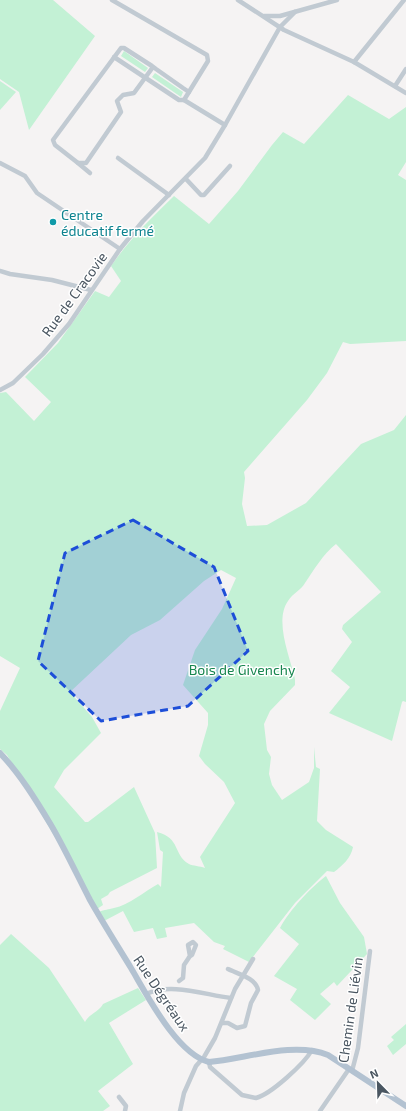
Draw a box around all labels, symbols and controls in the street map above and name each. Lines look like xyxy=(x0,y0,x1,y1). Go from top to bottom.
place label: Centre éducatif fermé xyxy=(61,206,154,239)
marker: Centre éducatif fermé xyxy=(48,217,58,227)
street label: Rue de Cracovie xyxy=(38,248,110,340)
park label: Bois de Givenchy xyxy=(189,661,296,678)
street label: Rue Dégréaux xyxy=(130,952,194,1035)
street label: Chemin de Liévin xyxy=(334,956,366,1064)
north arrow xyxy=(358,1063,398,1103)
text: N xyxy=(368,1066,380,1081)

